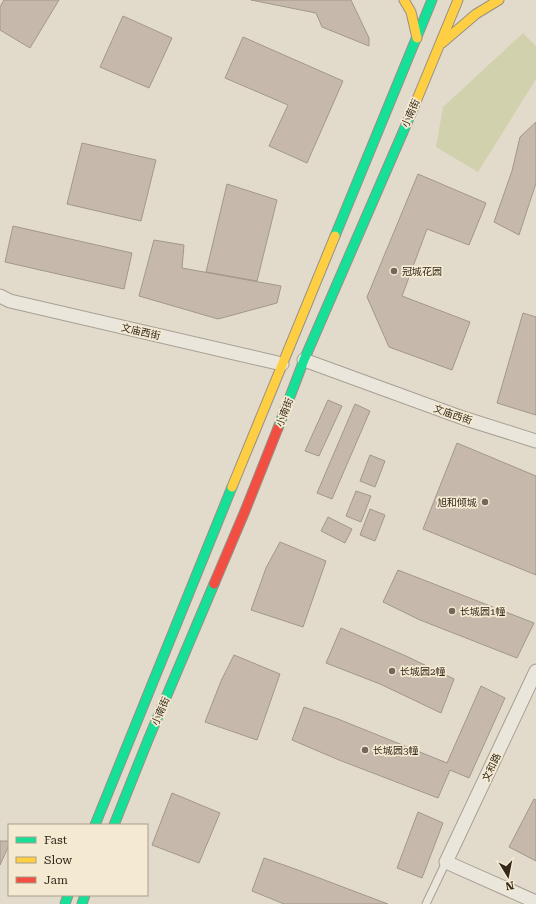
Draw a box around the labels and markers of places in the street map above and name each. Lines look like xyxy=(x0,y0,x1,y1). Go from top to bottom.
marker: 冠城花园 xyxy=(389,266,399,276)
place label: 冠城花园 xyxy=(402,266,442,277)
place label: 旭和倾城 xyxy=(437,497,477,508)
marker: 旭和倾城 xyxy=(480,497,490,507)
marker: 长城园1幢 xyxy=(447,606,457,616)
place label: 长城园1幢 xyxy=(460,606,506,617)
marker: 长城园2幢 xyxy=(387,666,397,676)
place label: 长城园2幢 xyxy=(400,666,446,677)
marker: 长城园3幢 xyxy=(360,745,370,755)
place label: 长城园3幢 xyxy=(373,745,419,756)

